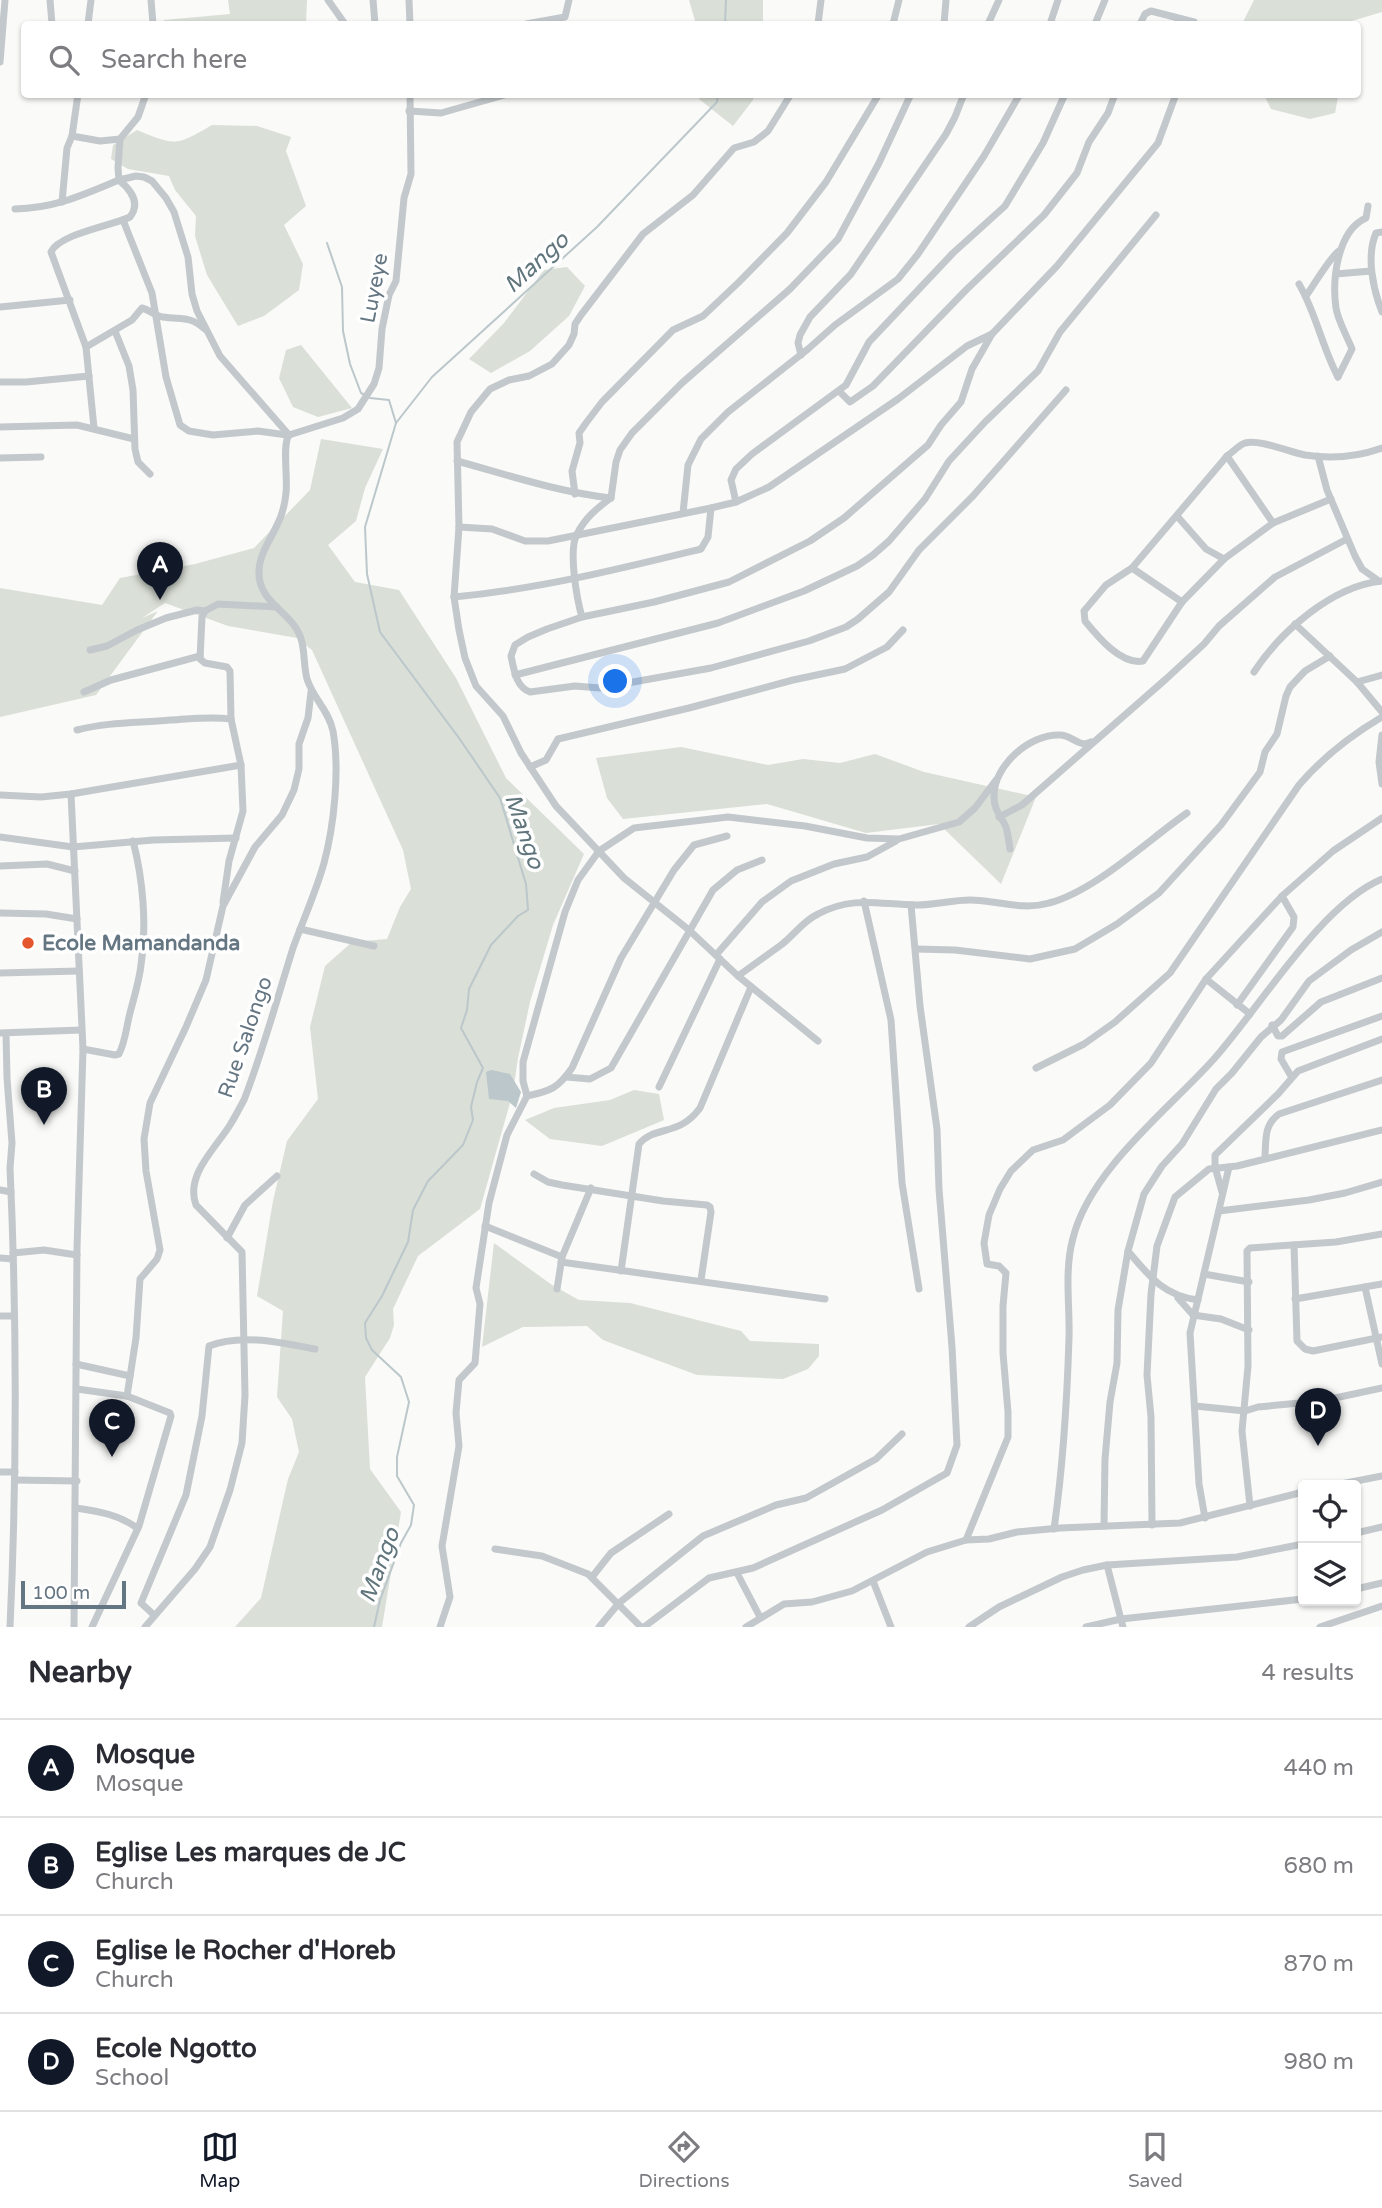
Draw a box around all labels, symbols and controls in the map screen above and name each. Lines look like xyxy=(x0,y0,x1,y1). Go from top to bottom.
search box xyxy=(21,21,1361,98)
icon: search xyxy=(45,41,83,79)
text: Search here xyxy=(101,44,247,75)
water label: Mango xyxy=(498,226,576,299)
street label: Luyeye xyxy=(355,251,394,325)
pin: A xyxy=(137,542,183,600)
your location xyxy=(598,664,632,698)
water label: Mango xyxy=(498,790,550,874)
place label: Ecole Mamandanda xyxy=(42,931,240,956)
marker: Ecole Mamandanda xyxy=(20,935,36,951)
street label: Rue Salongo xyxy=(213,973,278,1101)
pin: B xyxy=(21,1067,67,1125)
pin: D xyxy=(1295,1388,1341,1446)
pin: C xyxy=(89,1399,135,1457)
map controls xyxy=(1298,1480,1361,1606)
button: locate xyxy=(1298,1480,1361,1543)
water label: Mango xyxy=(354,1523,407,1607)
button: layers xyxy=(1298,1543,1361,1606)
scale bar xyxy=(21,1578,126,1610)
text: 100 m xyxy=(32,1582,90,1604)
text: Nearby xyxy=(28,1654,132,1691)
text: 4 results xyxy=(1261,1659,1354,1687)
text: Mosque xyxy=(95,1739,195,1770)
text: A xyxy=(42,1754,60,1782)
text: 440 m xyxy=(1284,1754,1354,1782)
text: Mosque xyxy=(95,1770,183,1798)
text: Eglise Les marques de JC xyxy=(95,1837,406,1868)
text: B xyxy=(43,1852,59,1880)
text: 680 m xyxy=(1284,1852,1354,1880)
text: Church xyxy=(95,1868,174,1896)
text: Eglise le Rocher d'Horeb xyxy=(95,1935,396,1966)
text: C xyxy=(43,1950,59,1978)
text: 870 m xyxy=(1284,1950,1354,1978)
text: Church xyxy=(95,1966,174,1994)
text: Ecole Ngotto xyxy=(95,2033,257,2064)
text: D xyxy=(42,2048,60,2076)
text: 980 m xyxy=(1284,2048,1354,2076)
text: School xyxy=(95,2064,169,2092)
tab: Map xyxy=(199,2128,240,2192)
tab: Directions xyxy=(639,2128,730,2192)
tab: Saved xyxy=(1128,2128,1183,2192)

